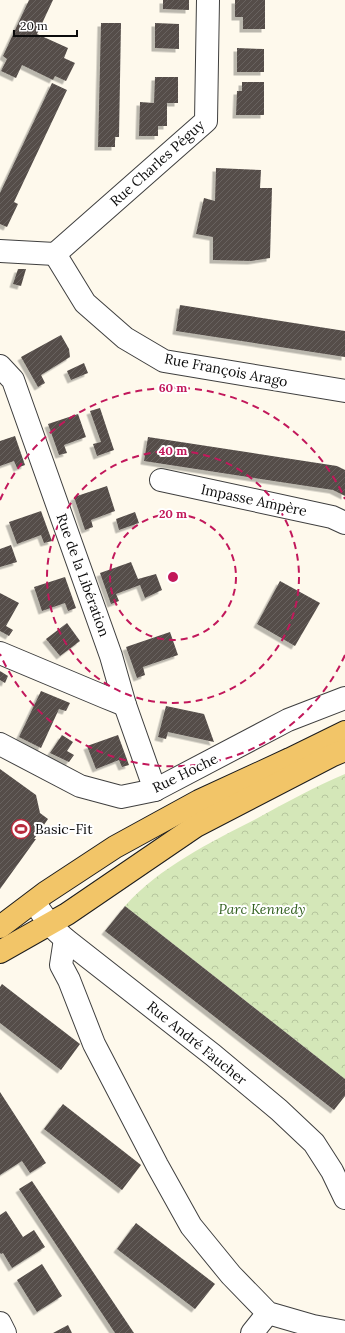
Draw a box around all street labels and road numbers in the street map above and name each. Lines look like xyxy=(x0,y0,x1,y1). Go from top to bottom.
street label: Rue Charles Péguy xyxy=(106,116,208,210)
street label: Rue François Arago xyxy=(163,349,289,391)
street label: Impasse Ampère xyxy=(199,480,309,520)
street label: Rue de la Libération xyxy=(52,511,114,639)
street label: Rue Hoche xyxy=(149,749,221,797)
street label: Rue André Faucher xyxy=(143,997,251,1089)

